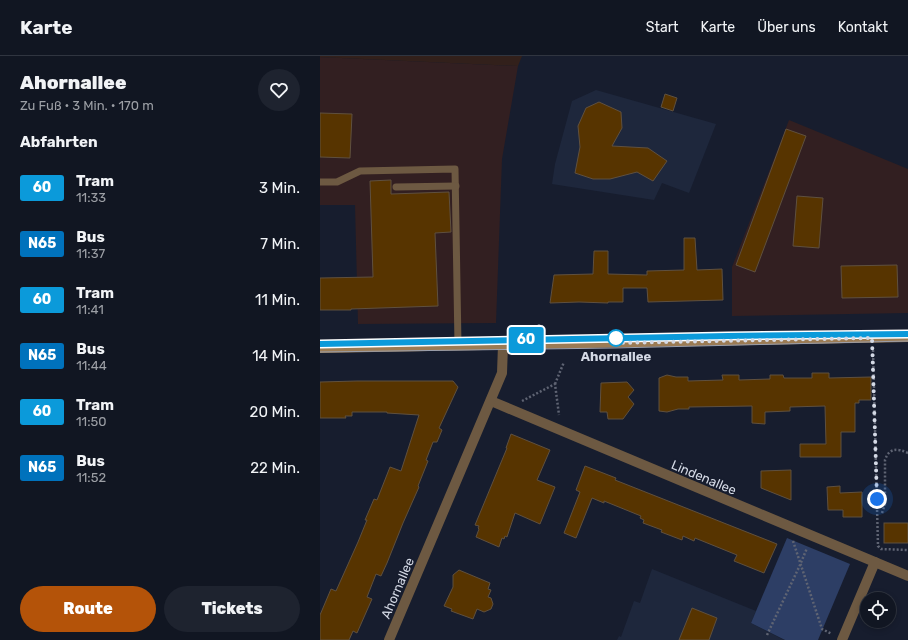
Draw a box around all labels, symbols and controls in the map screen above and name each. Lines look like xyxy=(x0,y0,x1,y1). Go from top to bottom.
text: Karte xyxy=(20,16,72,39)
text: Start xyxy=(646,19,679,36)
text: Karte xyxy=(701,19,735,36)
text: Über uns xyxy=(757,19,816,36)
text: Kontakt xyxy=(838,19,888,36)
button: heart xyxy=(258,69,300,111)
text: Ahornallee xyxy=(20,71,127,94)
text: Zu Fuß · 3 Min. · 170 m xyxy=(20,98,154,113)
text: Abfahrten xyxy=(20,133,98,151)
text: Tram xyxy=(76,172,114,190)
text: 60 xyxy=(33,179,51,196)
text: 3 Min. xyxy=(259,179,300,197)
text: 11:33 xyxy=(76,190,106,205)
text: Bus xyxy=(76,228,105,246)
text: N65 xyxy=(28,235,56,252)
text: 7 Min. xyxy=(260,235,300,253)
text: 11:37 xyxy=(76,246,105,261)
text: Tram xyxy=(76,284,114,302)
text: 60 xyxy=(33,291,51,308)
text: 11 Min. xyxy=(255,291,300,309)
text: 11:41 xyxy=(76,302,104,317)
line badge: 60 xyxy=(508,327,544,353)
marker: Ahornallee xyxy=(607,329,625,347)
text: 60 xyxy=(517,331,535,348)
text: Bus xyxy=(76,340,105,358)
text: N65 xyxy=(28,347,56,364)
text: 14 Min. xyxy=(252,347,300,365)
place label: Ahornallee xyxy=(581,349,652,364)
text: 11:44 xyxy=(76,358,107,373)
text: Tram xyxy=(76,396,114,414)
text: 60 xyxy=(33,403,51,420)
text: 20 Min. xyxy=(250,403,300,421)
text: 11:50 xyxy=(76,414,106,429)
text: Bus xyxy=(76,452,105,470)
street label: Lindenallee xyxy=(669,457,739,498)
text: N65 xyxy=(28,459,56,476)
text: 22 Min. xyxy=(250,459,300,477)
text: 11:52 xyxy=(76,470,106,485)
your location xyxy=(867,489,887,509)
street label: Ahornallee xyxy=(378,555,417,621)
button: Route xyxy=(20,586,156,632)
button: Tickets xyxy=(164,586,300,632)
map controls xyxy=(860,592,896,628)
button: locate xyxy=(860,592,896,628)

